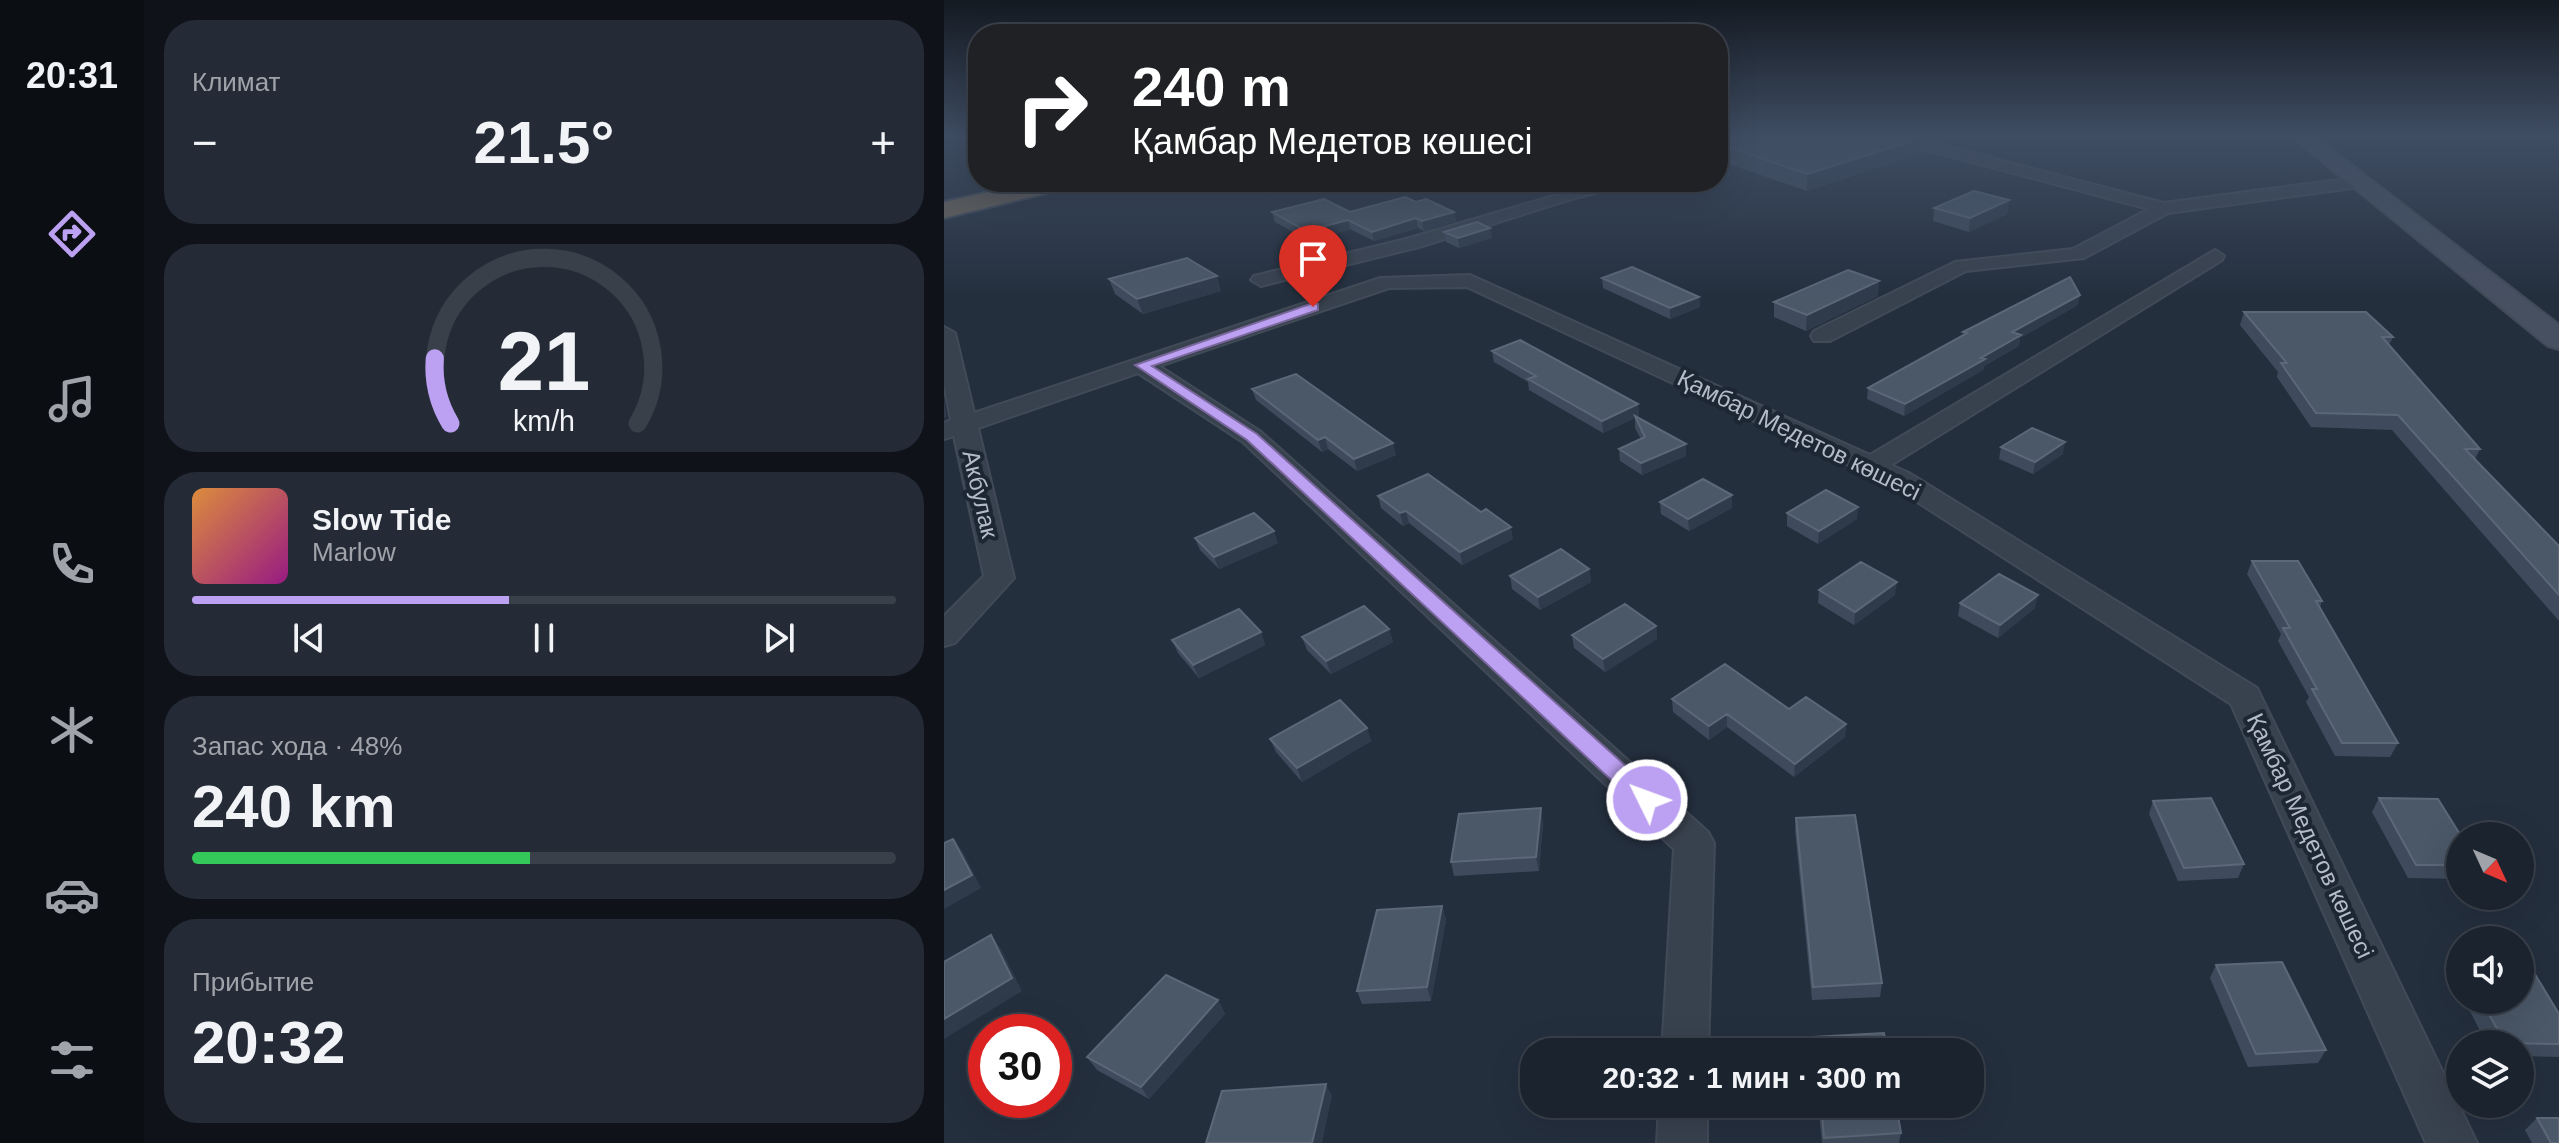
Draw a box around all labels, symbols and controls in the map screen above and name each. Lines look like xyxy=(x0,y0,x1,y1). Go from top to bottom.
text: 20:31 xyxy=(26,55,118,96)
text: 240 m xyxy=(1132,55,1291,118)
icon: right xyxy=(1000,56,1104,160)
text: Климат xyxy=(192,67,281,97)
text: 21.5° xyxy=(474,109,614,176)
text: − xyxy=(192,118,218,167)
text: + xyxy=(870,118,896,167)
text: Қамбар Медетов көшесі xyxy=(1132,121,1533,162)
icon: directions xyxy=(44,206,100,262)
pin xyxy=(1279,225,1347,307)
icon: arrive xyxy=(1291,237,1335,281)
text: 21 xyxy=(498,314,590,407)
street label: Қамбар Медетов көшесі xyxy=(1673,364,1925,505)
icon: music xyxy=(44,371,100,427)
text: km/h xyxy=(513,405,575,437)
street label: Акбулак xyxy=(957,447,1004,541)
text: Slow Tide xyxy=(312,503,451,536)
icon: phone xyxy=(44,536,100,592)
text: Marlow xyxy=(312,537,396,567)
icon: previous xyxy=(287,616,331,660)
icon: pause xyxy=(522,616,566,660)
icon: next xyxy=(757,616,801,660)
icon: climate xyxy=(44,702,100,758)
street label: Қамбар Медетов көшесі xyxy=(2242,709,2379,963)
text: Запас хода · 48% xyxy=(192,731,402,761)
position arrow xyxy=(1605,758,1689,842)
text: 240 km xyxy=(192,773,396,840)
north arrow xyxy=(2446,822,2534,910)
map controls xyxy=(2446,822,2534,1118)
icon: car xyxy=(44,867,100,923)
button: sound xyxy=(2446,926,2534,1014)
text: Прибытие xyxy=(192,967,314,997)
text: 20:32 xyxy=(192,1009,345,1076)
speed limit sign: 30 xyxy=(968,1014,1072,1118)
button: layers xyxy=(2446,1030,2534,1118)
icon: filters xyxy=(44,1032,100,1088)
text: 20:32 · 1 мин · 300 m xyxy=(1603,1061,1901,1094)

